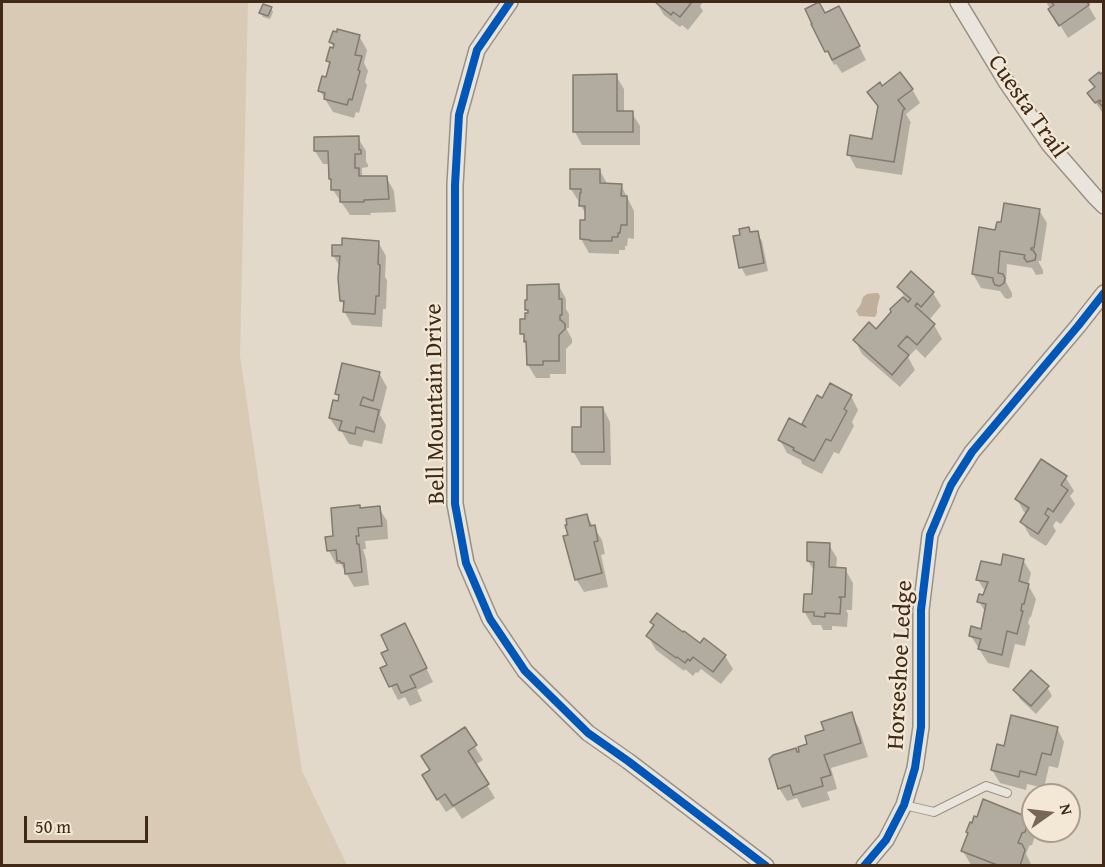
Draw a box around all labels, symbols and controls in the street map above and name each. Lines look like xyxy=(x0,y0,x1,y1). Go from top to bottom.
street label: Cuesta Trail xyxy=(981,50,1073,164)
street label: Bell Mountain Drive xyxy=(420,303,452,505)
street label: Horseshoe Ledge xyxy=(882,580,920,750)
north arrow xyxy=(1021,783,1081,843)
text: N xyxy=(1054,801,1079,817)
scale bar xyxy=(27,804,152,842)
text: 50 m xyxy=(35,813,71,840)

